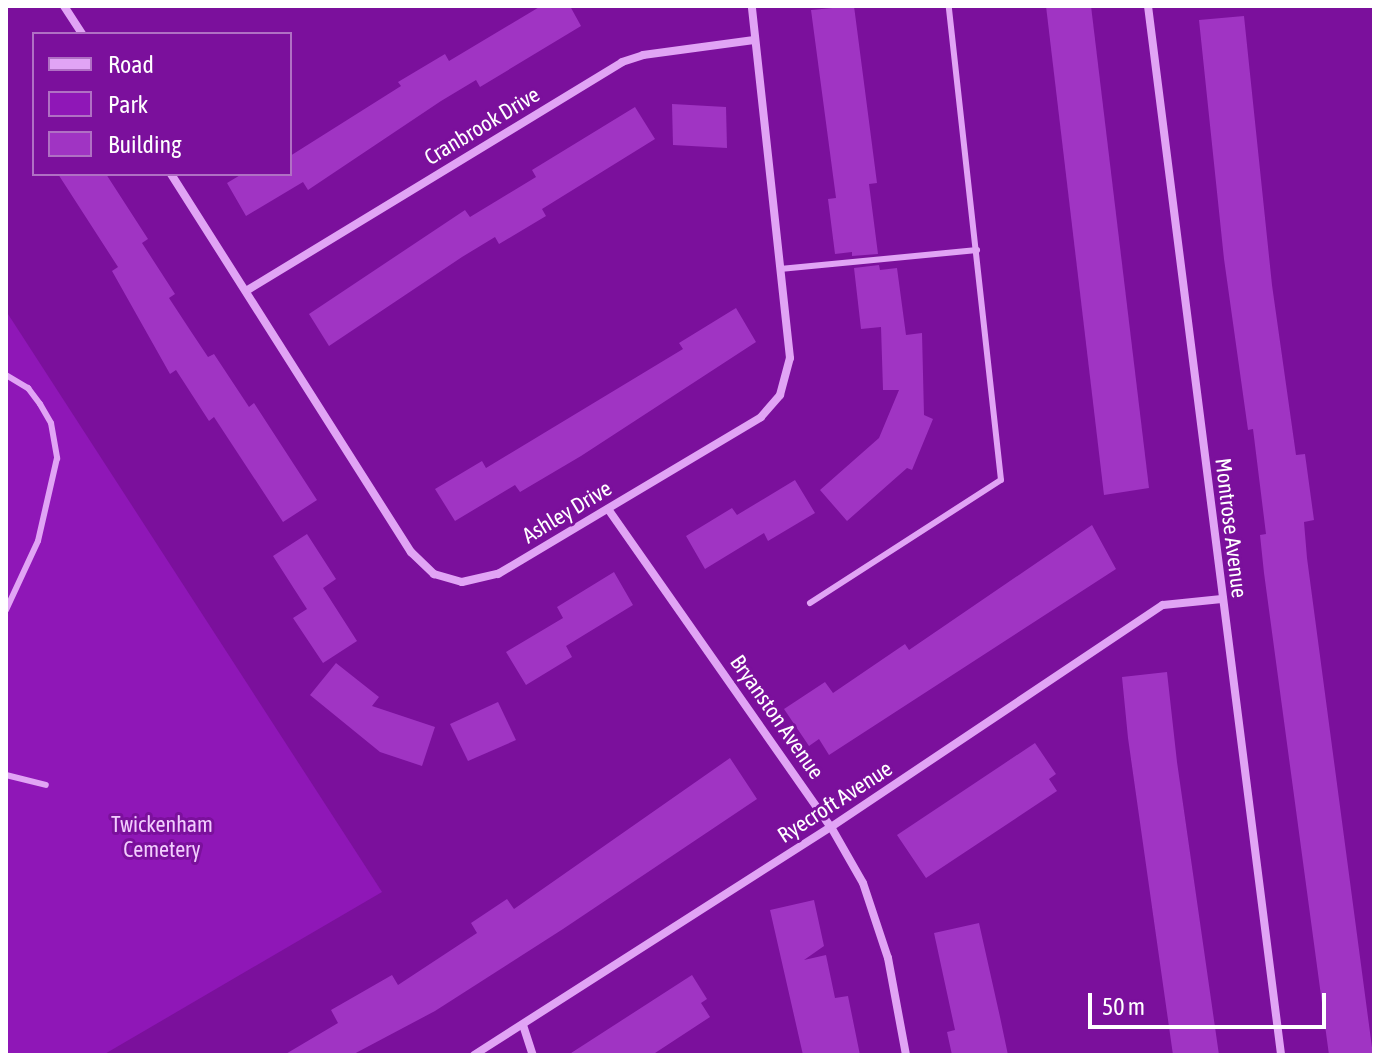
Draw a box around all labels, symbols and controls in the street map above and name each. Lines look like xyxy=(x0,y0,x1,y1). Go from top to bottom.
legend xyxy=(32,32,292,176)
text: Road xyxy=(108,51,154,78)
street label: Cranbrook Drive xyxy=(420,81,544,171)
text: Park xyxy=(108,91,148,118)
text: Building xyxy=(108,131,181,158)
street label: Montrose Avenue xyxy=(1209,457,1253,599)
street label: Ashley Drive xyxy=(518,475,616,549)
street label: Bryanston Avenue xyxy=(724,650,830,784)
street label: Ryecroft Avenue xyxy=(773,755,897,849)
park label: Twickenham Cemetery xyxy=(111,811,213,862)
scale bar xyxy=(1092,977,1330,1027)
text: 50 m xyxy=(1102,993,1145,1020)

